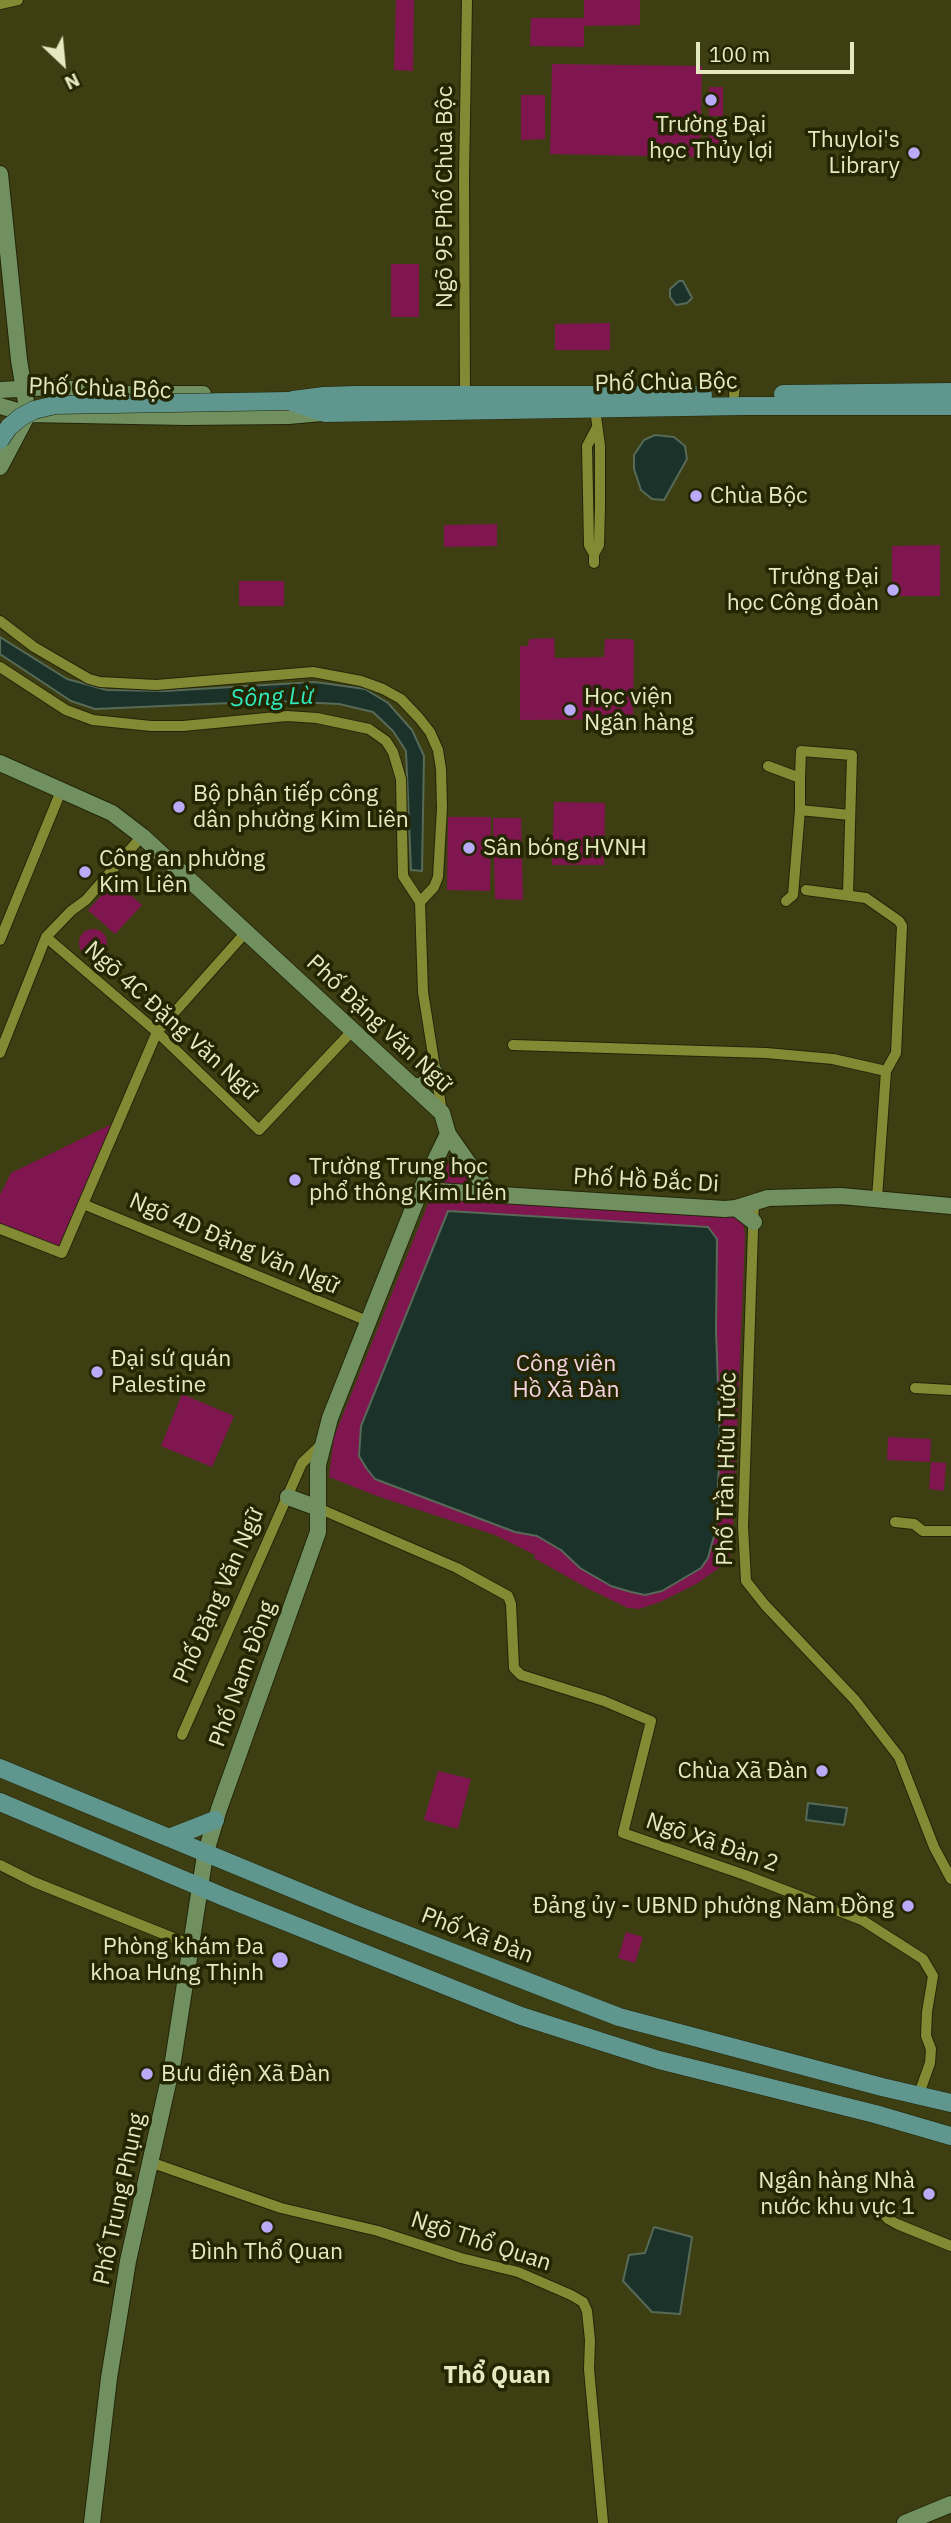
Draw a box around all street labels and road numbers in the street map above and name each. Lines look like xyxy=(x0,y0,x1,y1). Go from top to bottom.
street label: Ngõ 95 Phố Chùa Bộc xyxy=(431,86,459,308)
street label: Phố Chùa Bộc xyxy=(594,368,738,398)
street label: Phố Chùa Bộc xyxy=(28,373,172,405)
street label: Ngõ 4C Đặng Văn Ngữ xyxy=(79,936,263,1106)
street label: Phố Đặng Văn Ngữ xyxy=(300,949,458,1099)
street label: Phố Hồ Đắc Di xyxy=(572,1163,720,1199)
street label: Ngõ 4D Đặng Văn Ngữ xyxy=(125,1187,343,1301)
street label: Phố Trần Hữu Tước xyxy=(712,1372,742,1566)
street label: Phố Đặng Văn Ngữ xyxy=(168,1504,270,1688)
street label: Phố Nam Đồng xyxy=(204,1597,282,1751)
street label: Ngõ Xã Đàn 2 xyxy=(642,1807,782,1879)
street label: Phố Xã Đàn xyxy=(417,1902,537,1970)
street label: Phố Trung Phụng xyxy=(88,2111,152,2287)
street label: Ngõ Thổ Quan xyxy=(407,2206,555,2278)

